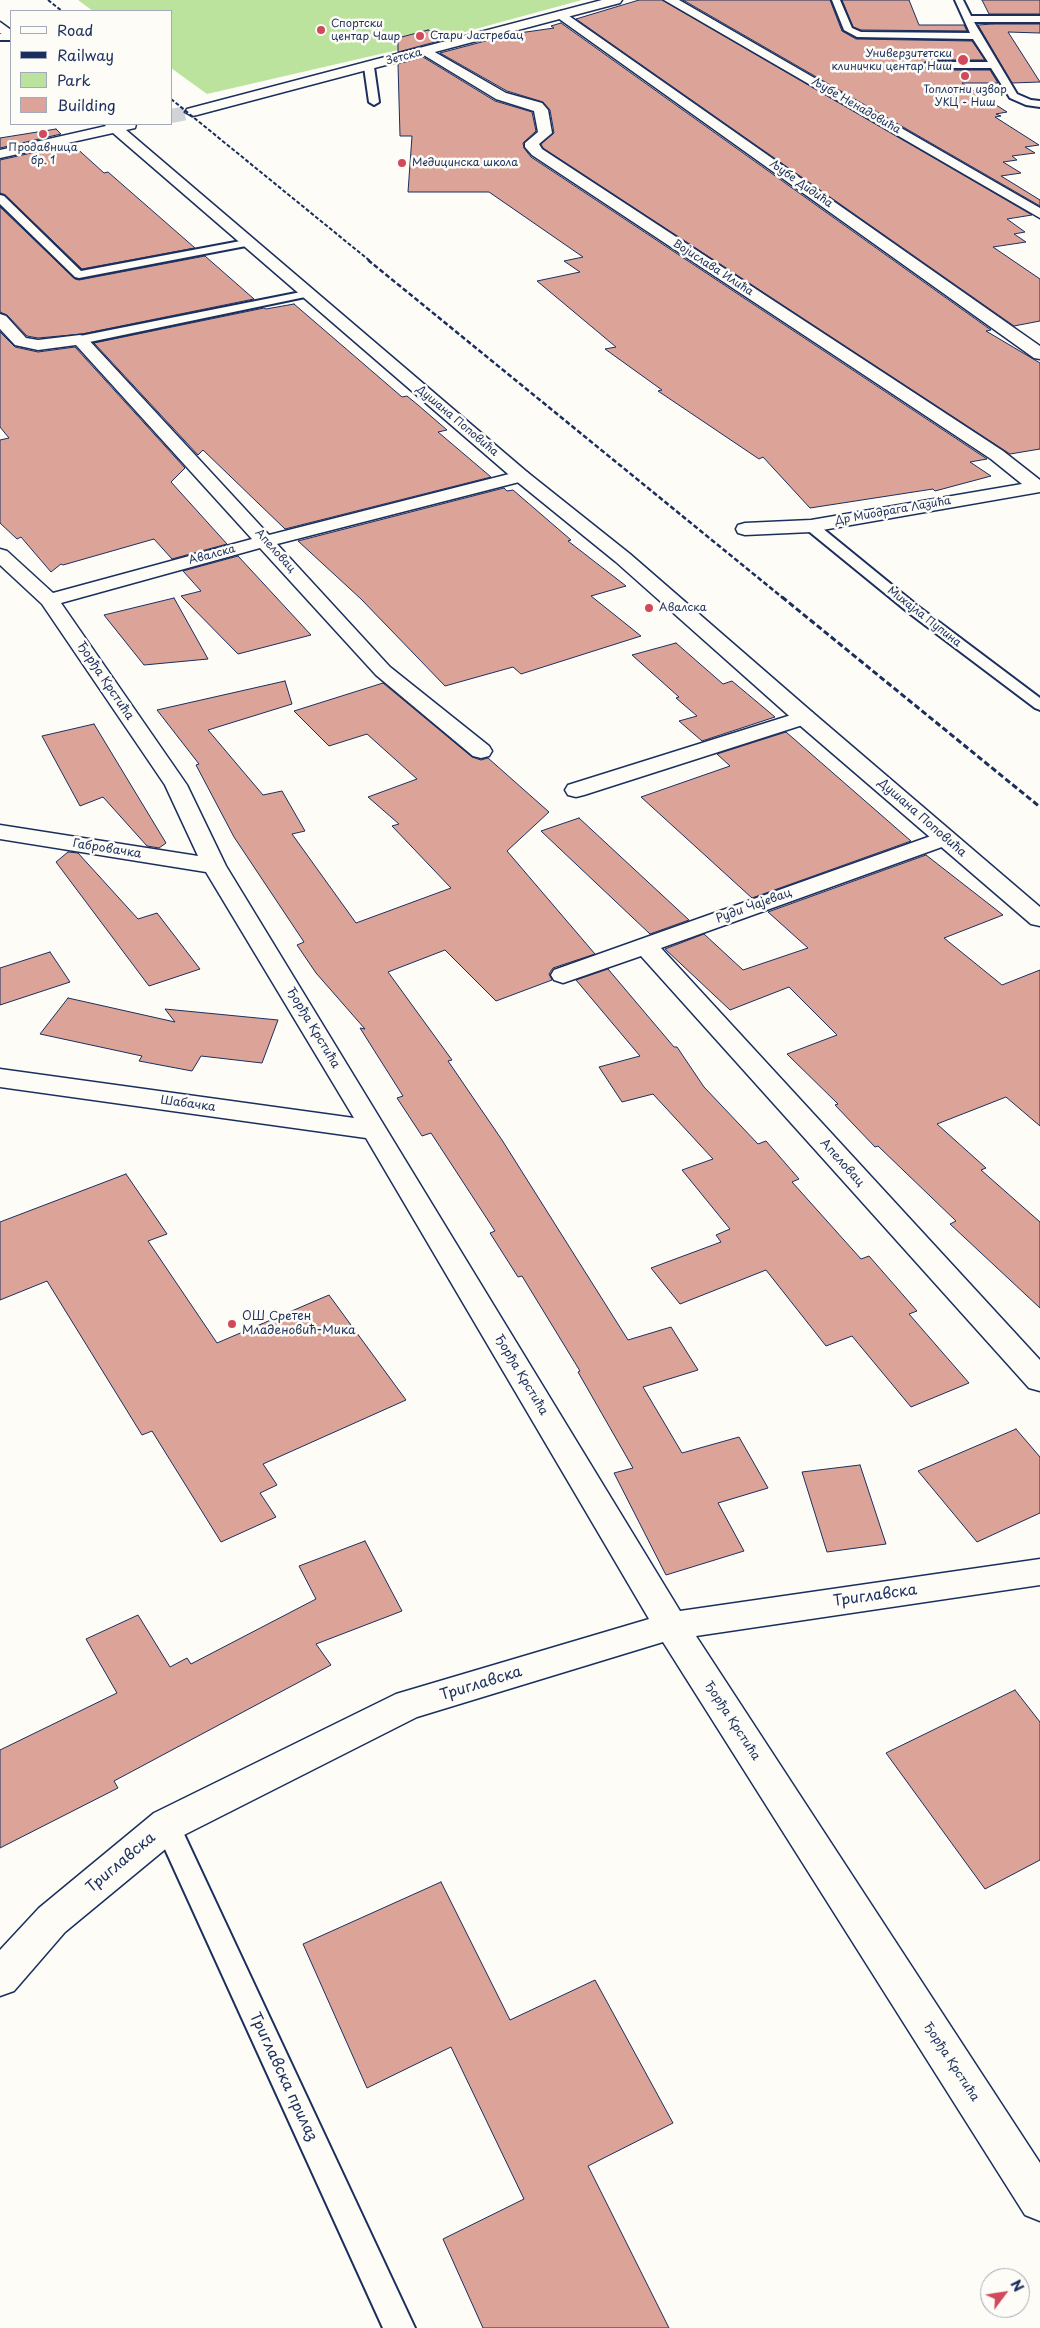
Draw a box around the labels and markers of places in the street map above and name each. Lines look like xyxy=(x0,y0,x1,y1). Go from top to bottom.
place label: Спортски центар Чаир xyxy=(331,17,400,43)
marker: Спортски центар Чаир xyxy=(315,24,327,36)
place label: Стари Јастребац xyxy=(430,29,524,43)
marker: Стари Јастребац xyxy=(414,30,426,42)
place label: Универзитетски клинички центар Ниш xyxy=(832,47,952,73)
marker: Универзитетски клинички центар Ниш xyxy=(956,53,970,67)
marker: Топлотни извор УКЦ - Ниш xyxy=(959,70,971,82)
place label: Топлотни извор УКЦ - Ниш xyxy=(923,83,1007,109)
marker: Продавница бр. 1 xyxy=(37,128,49,140)
place label: Продавница бр. 1 xyxy=(8,141,78,167)
place label: Медицинска школа xyxy=(412,156,518,170)
marker: Медицинска школа xyxy=(396,157,408,169)
place label: Авалска xyxy=(659,601,707,615)
marker: Авалска xyxy=(643,602,655,614)
place label: ОШ Сретен Младеновић-Мика xyxy=(242,1310,355,1338)
marker: ОШ Сретен Младеновић-Мика xyxy=(226,1318,238,1330)

